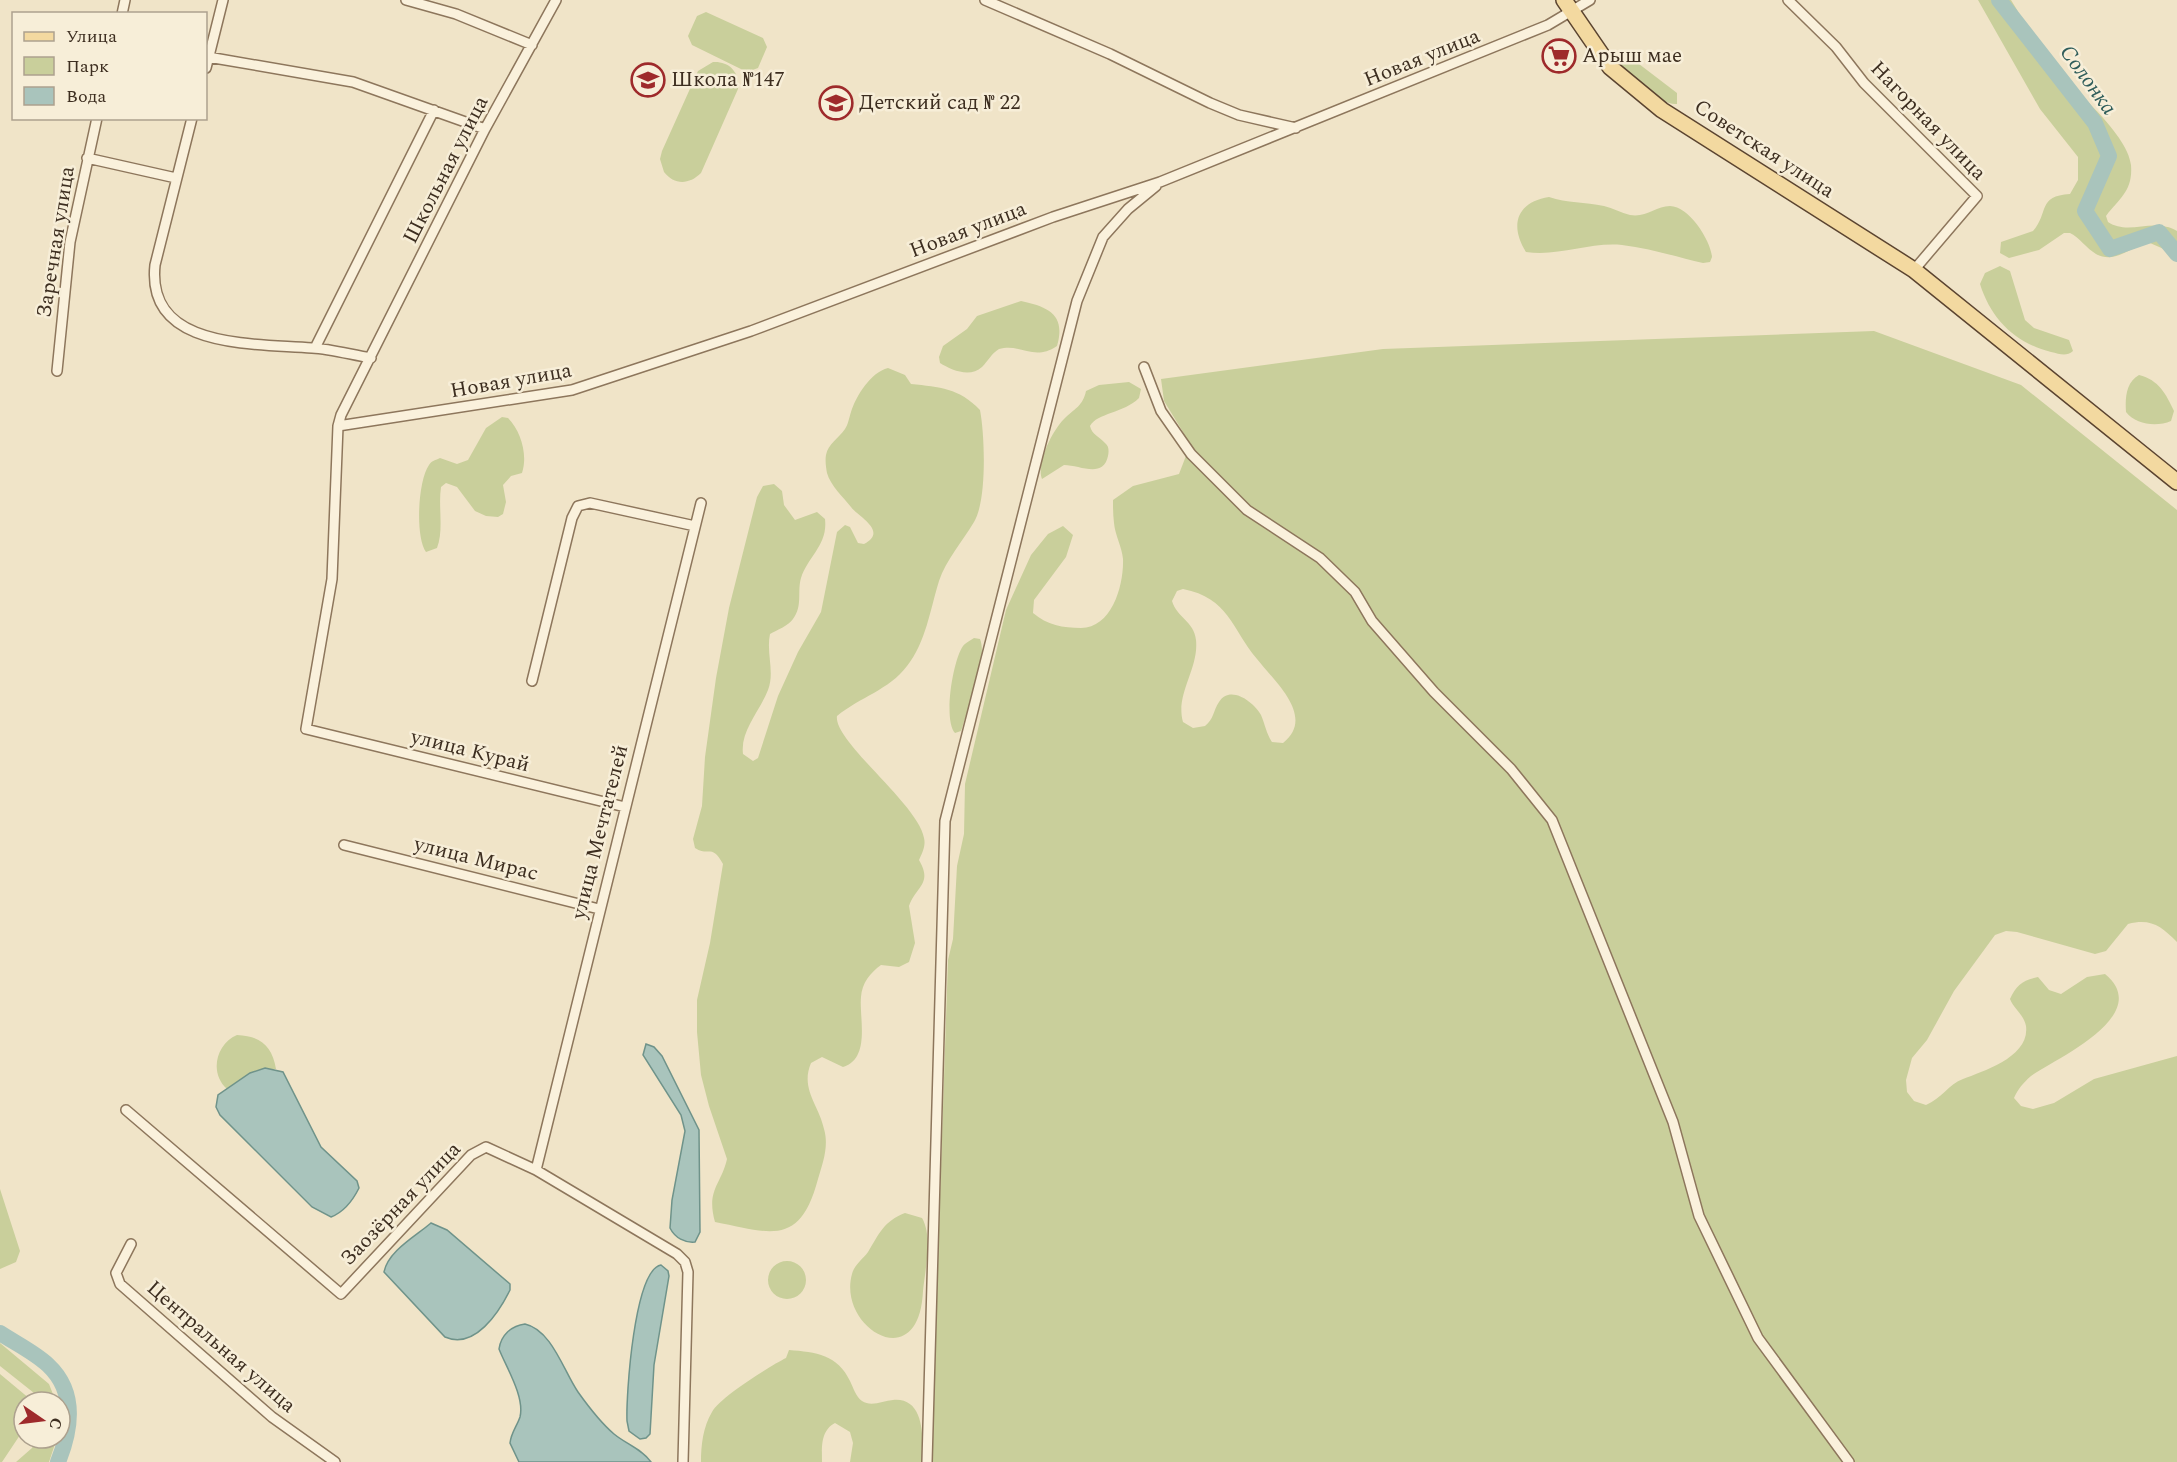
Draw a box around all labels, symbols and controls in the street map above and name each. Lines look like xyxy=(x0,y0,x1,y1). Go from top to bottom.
legend xyxy=(12,12,207,120)
street label: Новая улица xyxy=(1359,20,1486,96)
text: Улица xyxy=(66,23,117,50)
supermarket icon: Арыш мае xyxy=(1541,38,1577,74)
water label: Солонка xyxy=(2051,38,2125,122)
place label: Арыш мае xyxy=(1582,40,1682,72)
text: Парк xyxy=(66,53,109,80)
street label: Нагорная улица xyxy=(1862,54,1994,189)
school or university icon: Школа №147 xyxy=(630,62,666,98)
place label: Школа №147 xyxy=(671,64,785,96)
text: Вода xyxy=(66,83,106,110)
school or university icon: Детский сад № 22 xyxy=(818,85,854,121)
place label: Детский сад № 22 xyxy=(859,87,1021,119)
street label: Школьная улица xyxy=(395,90,497,250)
street label: Советская улица xyxy=(1687,91,1841,207)
street label: Заречная улица xyxy=(28,163,84,320)
street label: Новая улица xyxy=(905,193,1032,267)
street label: Новая улица xyxy=(448,354,575,407)
street label: улица Курай xyxy=(406,721,533,781)
street label: улица Мечтателей xyxy=(563,741,637,924)
street label: улица Мирас xyxy=(410,828,541,890)
street label: Заозёрная улица xyxy=(333,1134,469,1274)
street label: Центральная улица xyxy=(139,1273,303,1422)
north arrow xyxy=(12,1390,72,1450)
text: С xyxy=(43,1415,69,1432)

